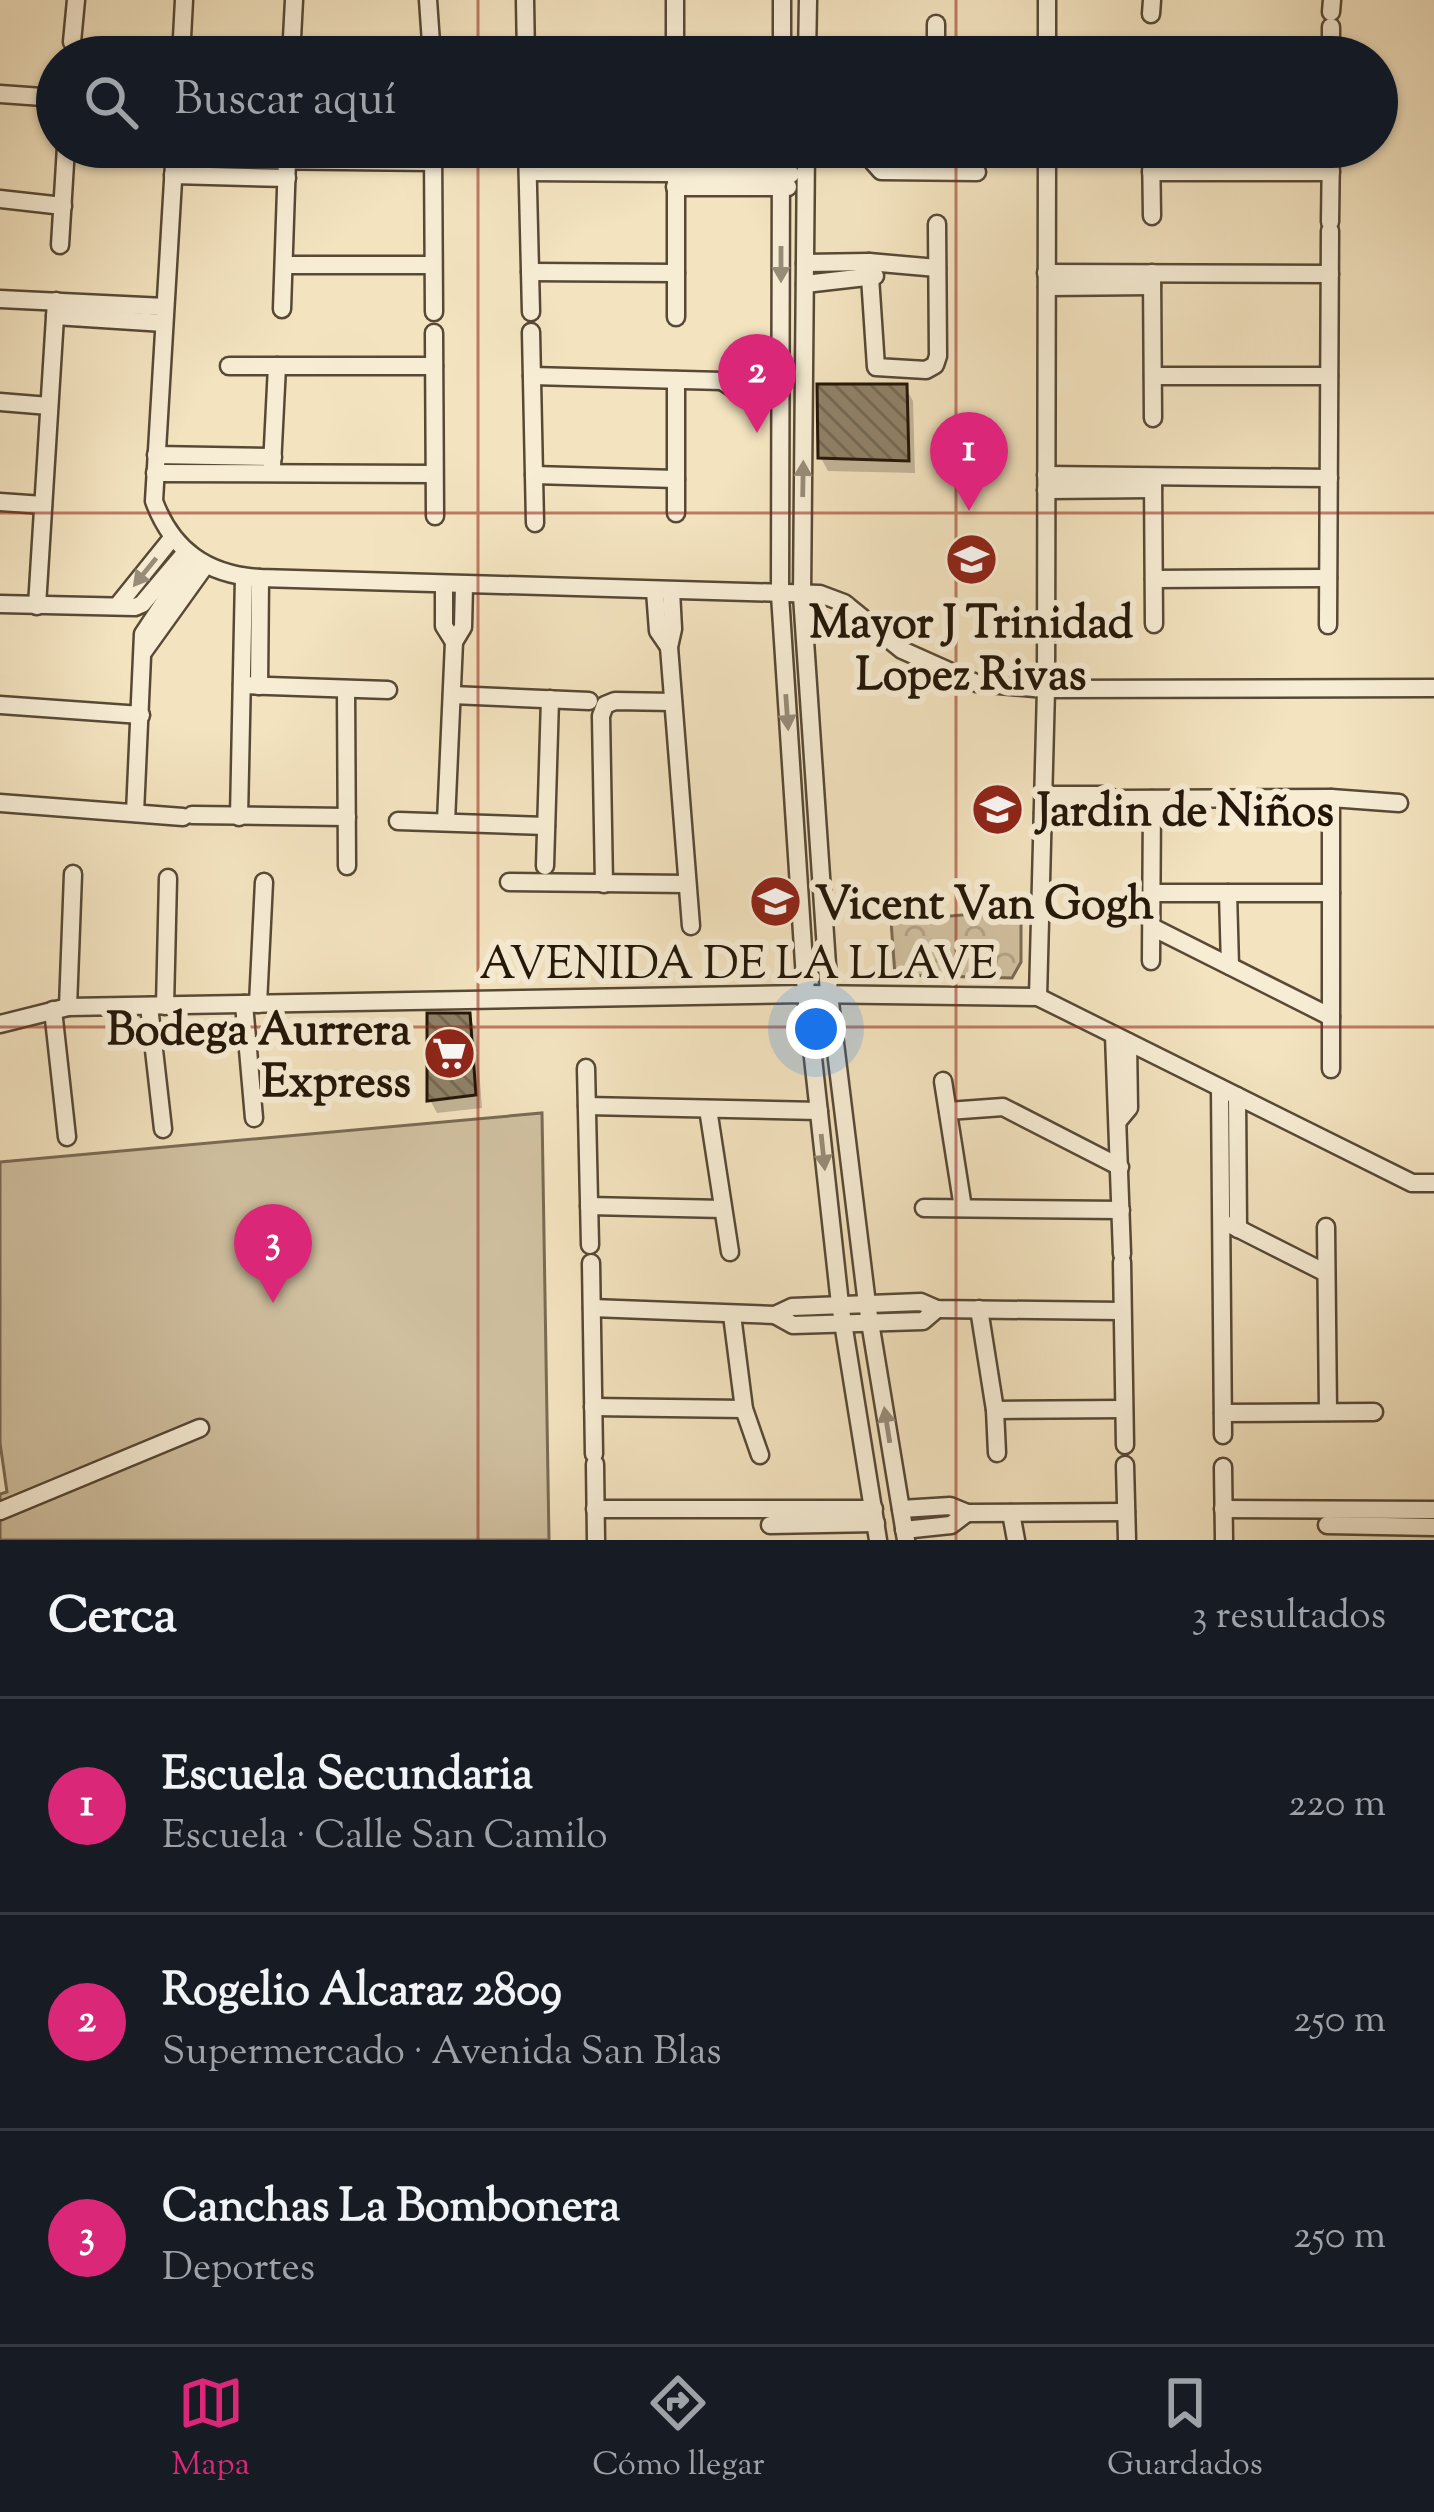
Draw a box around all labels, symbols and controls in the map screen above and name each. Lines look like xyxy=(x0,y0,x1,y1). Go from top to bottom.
search box xyxy=(36,36,1398,168)
icon: search xyxy=(78,69,144,135)
text: Buscar aquí xyxy=(174,70,396,135)
one-way arrow xyxy=(771,246,791,284)
pin: 2 xyxy=(718,334,796,433)
pin: 1 xyxy=(930,412,1008,511)
one-way arrow xyxy=(793,459,813,497)
school or university icon: Mayor J Trinidad Lopez Rivas xyxy=(943,532,999,588)
one-way arrow xyxy=(133,556,158,587)
place label: Mayor J Trinidad Lopez Rivas xyxy=(809,594,1134,711)
one-way arrow xyxy=(778,694,797,731)
school or university icon: Jardin de Niños xyxy=(970,781,1026,837)
place label: Jardin de Niños xyxy=(1034,782,1334,847)
school or university icon: Vicent Van Gogh xyxy=(748,874,804,930)
place label: Vicent Van Gogh xyxy=(815,875,1155,940)
street label: AVENIDA DE LA LLAVE xyxy=(479,935,997,1000)
your location xyxy=(786,999,846,1059)
place label: Bodega Aurrera Express xyxy=(107,1001,411,1118)
supermarket icon: Bodega Aurrera Express xyxy=(422,1026,478,1082)
one-way arrow xyxy=(814,1133,833,1171)
pin: 3 xyxy=(234,1204,312,1303)
one-way arrow xyxy=(877,1405,896,1443)
text: Cerca xyxy=(48,1582,177,1655)
text: 3 resultados xyxy=(1192,1590,1386,1646)
text: Escuela Secundaria xyxy=(162,1745,533,1810)
text: 1 xyxy=(80,1778,94,1834)
text: 220 m xyxy=(1288,1778,1386,1834)
text: Escuela · Calle San Camilo xyxy=(162,1810,608,1866)
text: Rogelio Alcaraz 2809 xyxy=(162,1961,562,2026)
text: 2 xyxy=(78,1994,96,2050)
text: 250 m xyxy=(1293,1994,1386,2050)
text: Supermercado · Avenida San Blas xyxy=(162,2026,722,2082)
text: Canchas La Bombonera xyxy=(162,2177,620,2242)
text: 3 xyxy=(79,2210,95,2266)
text: 250 m xyxy=(1293,2210,1386,2266)
text: Deportes xyxy=(162,2242,315,2298)
tab: Mapa xyxy=(171,2370,250,2490)
tab: Cómo llegar xyxy=(592,2370,765,2490)
tab: Guardados xyxy=(1107,2370,1263,2490)

